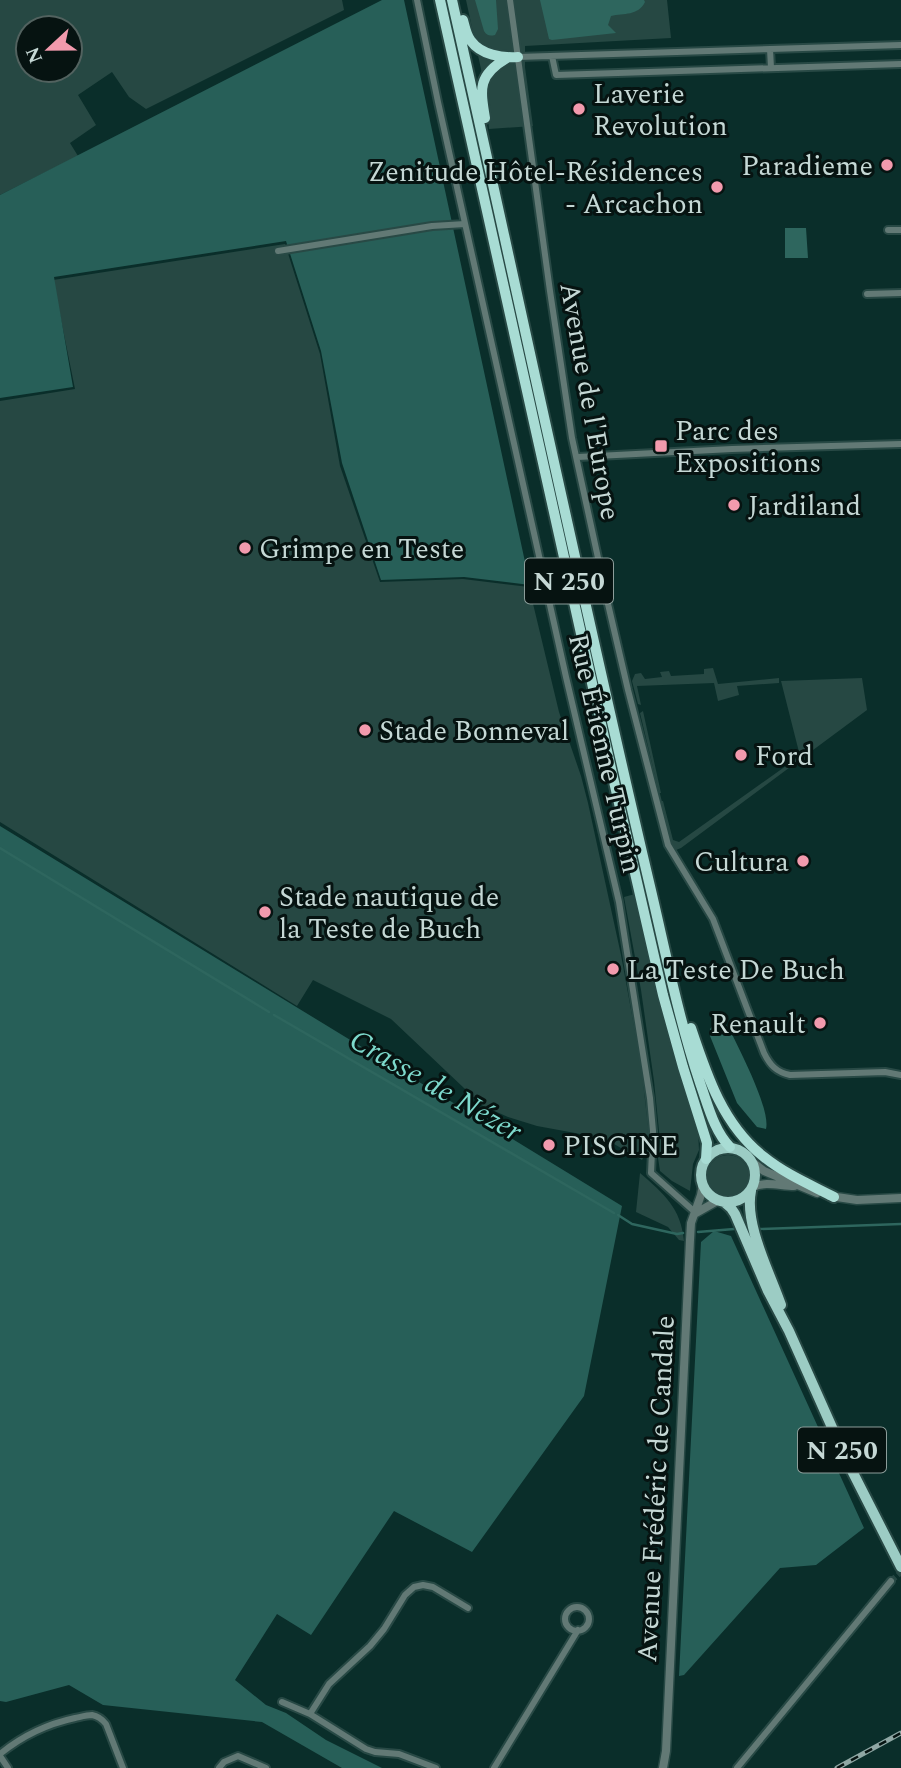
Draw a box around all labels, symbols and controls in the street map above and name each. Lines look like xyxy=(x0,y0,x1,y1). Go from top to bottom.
north arrow xyxy=(14,14,84,84)
text: N xyxy=(18,42,51,67)
place label: Laverie Revolution xyxy=(593,73,728,148)
marker: Laverie Revolution xyxy=(571,101,587,117)
place label: Paradieme xyxy=(741,145,873,188)
place label: Zenitude Hôtel-Résidences - Arcachon xyxy=(368,151,703,226)
marker: Paradieme xyxy=(879,157,895,173)
marker: Zenitude Hôtel-Résidences - Arcachon xyxy=(709,179,725,195)
street label: Avenue de l'Europe xyxy=(547,279,632,523)
place label: Parc des Expositions xyxy=(675,410,821,485)
marker: Parc des Expositions xyxy=(653,438,669,454)
place label: Jardiland xyxy=(748,485,861,528)
marker: Jardiland xyxy=(726,497,742,513)
place label: Grimpe en Teste xyxy=(259,528,464,571)
marker: Grimpe en Teste xyxy=(237,540,253,556)
road number: N 250 xyxy=(525,558,613,604)
street label: Rue Étienne Turpin xyxy=(556,629,653,877)
place label: Stade Bonneval xyxy=(379,710,569,753)
marker: Stade Bonneval xyxy=(357,722,373,738)
place label: Ford xyxy=(755,735,813,778)
marker: Ford xyxy=(733,747,749,763)
place label: Cultura xyxy=(694,841,789,884)
marker: Cultura xyxy=(795,853,811,869)
place label: Stade nautique de la Teste de Buch xyxy=(279,876,499,951)
marker: Stade nautique de la Teste de Buch xyxy=(257,904,273,920)
place label: La Teste De Buch xyxy=(627,949,845,992)
marker: La Teste De Buch xyxy=(605,961,621,977)
place label: Renault xyxy=(710,1003,806,1046)
marker: Renault xyxy=(812,1015,828,1031)
water label: Crasse de Nézer xyxy=(340,1018,531,1154)
place label: PISCINE xyxy=(563,1125,678,1168)
marker: PISCINE xyxy=(541,1137,557,1153)
street label: Avenue Frédéric de Candale xyxy=(626,1314,687,1664)
road number: N 250 xyxy=(798,1428,886,1472)

